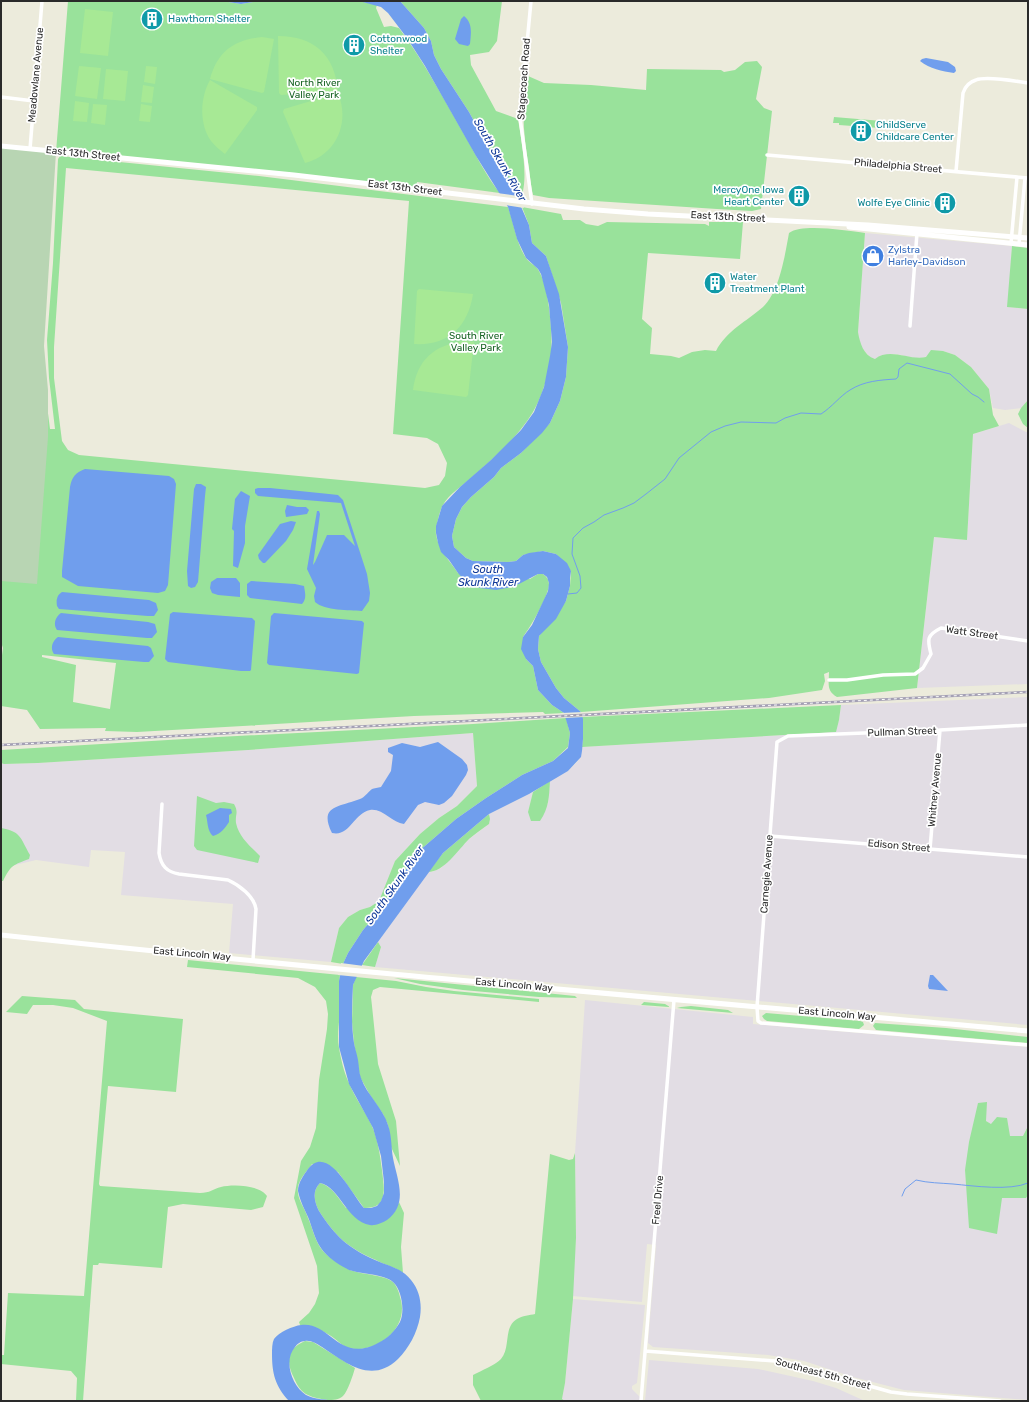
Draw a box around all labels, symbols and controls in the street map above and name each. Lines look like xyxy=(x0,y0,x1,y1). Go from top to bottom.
building icon: Hawthorn Shelter xyxy=(139,6,165,32)
place label: Hawthorn Shelter xyxy=(168,13,251,25)
street label: Meadowlane Avenue xyxy=(26,27,46,123)
building icon: Cottonwood Shelter xyxy=(341,32,367,58)
place label: Cottonwood Shelter xyxy=(370,33,427,57)
street label: Stagecoach Road xyxy=(515,38,533,120)
park label: North River Valley Park xyxy=(288,77,341,101)
water label: South Skunk River xyxy=(471,116,529,204)
building icon: ChildServe Childcare Center xyxy=(848,118,874,144)
place label: ChildServe Childcare Center xyxy=(876,119,954,143)
street label: East 13th Street xyxy=(45,144,121,164)
street label: Philadelphia Street xyxy=(854,156,943,176)
street label: East 13th Street xyxy=(367,177,443,199)
building icon: MercyOne Iowa Heart Center xyxy=(786,183,812,209)
place label: MercyOne Iowa Heart Center xyxy=(713,184,784,208)
building icon: Wolfe Eye Clinic xyxy=(932,190,958,216)
place label: Wolfe Eye Clinic xyxy=(857,197,930,209)
street label: East 13th Street xyxy=(690,209,766,225)
shop icon: Zylstra Harley-Davidson xyxy=(860,243,886,269)
place label: Zylstra Harley-Davidson xyxy=(888,244,965,268)
building icon: Water Treatment Plant xyxy=(702,270,728,296)
place label: Water Treatment Plant xyxy=(730,271,805,295)
park label: South River Valley Park xyxy=(449,330,503,354)
water label: South Skunk River xyxy=(458,563,519,589)
street label: Watt Street xyxy=(945,623,999,643)
street label: Pullman Street xyxy=(867,725,937,739)
street label: Whitney Avenue xyxy=(926,752,944,828)
street label: Carnegie Avenue xyxy=(758,834,776,914)
street label: Edison Street xyxy=(867,837,931,855)
water label: South Skunk River xyxy=(363,842,428,927)
street label: East Lincoln Way xyxy=(153,945,232,963)
street label: East Lincoln Way xyxy=(475,976,554,994)
street label: East Lincoln Way xyxy=(798,1005,877,1023)
street label: Freel Drive xyxy=(650,1174,666,1225)
street label: Southeast 5th Street xyxy=(774,1356,872,1392)

